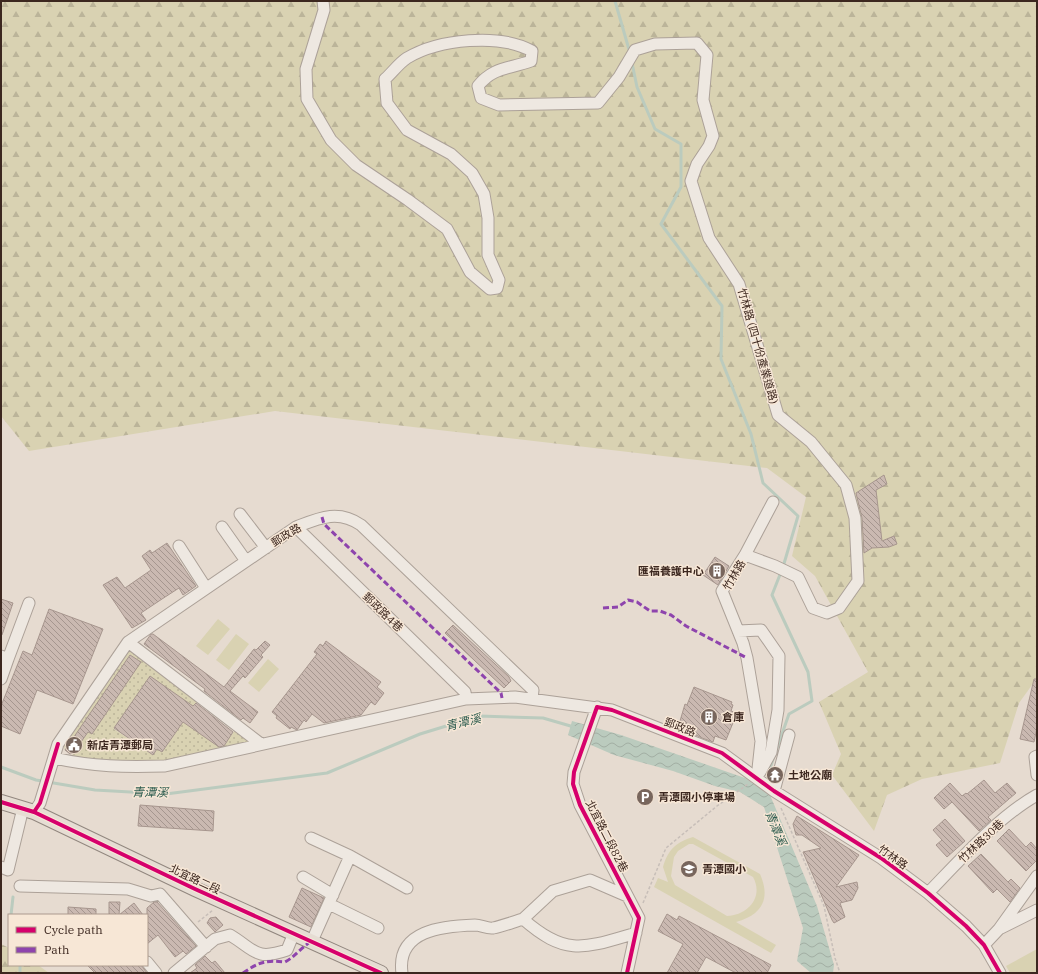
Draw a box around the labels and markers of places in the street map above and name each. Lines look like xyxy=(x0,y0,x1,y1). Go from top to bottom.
building icon: 匯福養護中心 xyxy=(707,561,727,581)
place label: 匯福養護中心 xyxy=(638,564,704,578)
building icon: 倉庫 xyxy=(699,707,719,727)
place label: 倉庫 xyxy=(722,710,744,724)
public building icon: 新店青潭郵局 xyxy=(64,735,84,755)
place label: 新店青潭郵局 xyxy=(87,738,153,752)
temple icon: 土地公廟 xyxy=(765,765,785,785)
place label: 土地公廟 xyxy=(788,768,832,782)
parking icon: 青潭國小停車場 xyxy=(635,787,655,807)
place label: 青潭國小停車場 xyxy=(658,790,735,804)
school or university icon: 青潭國小 xyxy=(679,859,699,879)
place label: 青潭國小 xyxy=(702,862,746,876)

